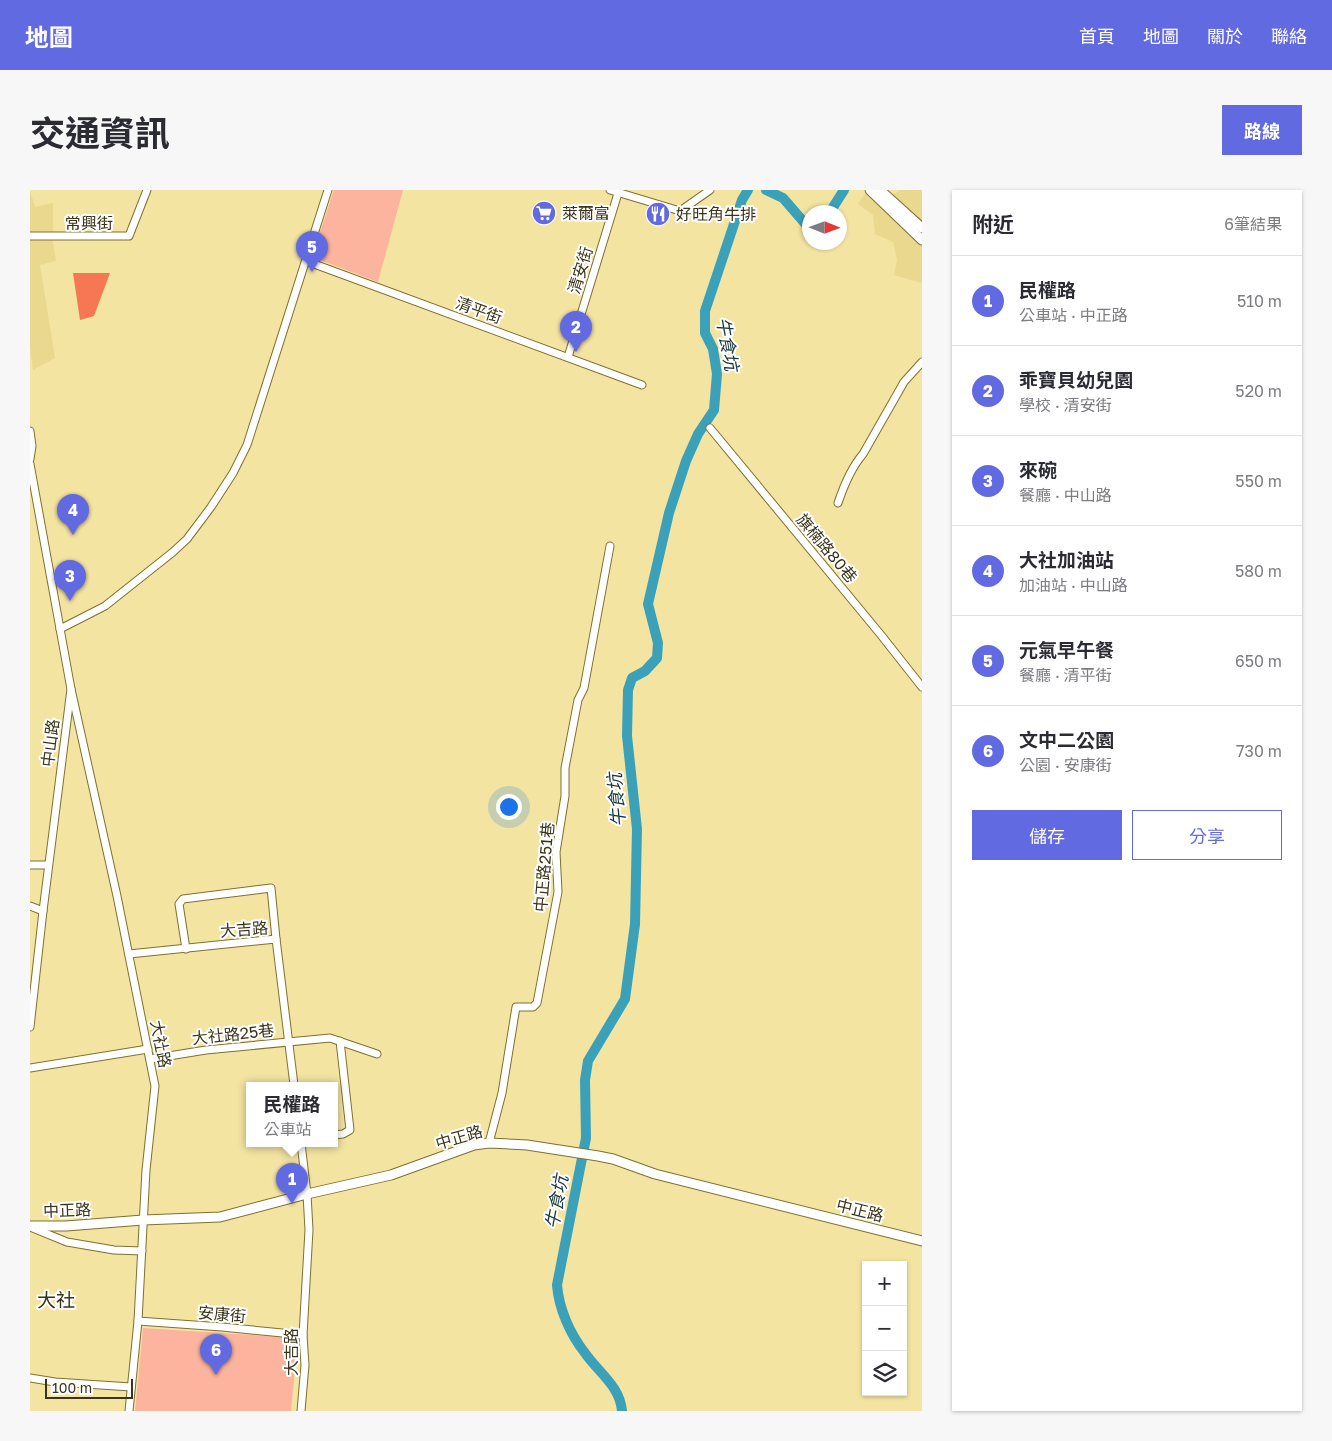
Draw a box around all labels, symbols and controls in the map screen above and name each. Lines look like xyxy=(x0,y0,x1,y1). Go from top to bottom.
text: 地圖 xyxy=(25,22,73,51)
text: 首頁 xyxy=(1079,25,1115,47)
text: 地圖 xyxy=(1143,25,1179,47)
text: 關於 xyxy=(1207,25,1243,47)
text: 聯絡 xyxy=(1271,25,1307,47)
button: 路線 xyxy=(1222,105,1302,155)
text: 交通資訊 xyxy=(30,112,170,154)
supermarket icon: 萊爾富 xyxy=(531,200,557,226)
restaurant icon: 好旺角牛排 xyxy=(645,201,671,227)
place label: 萊爾富 xyxy=(562,203,610,223)
place label: 好旺角牛排 xyxy=(676,204,756,224)
north arrow xyxy=(802,205,847,250)
text: 附近 xyxy=(972,211,1014,237)
street label: 常興街 xyxy=(65,213,113,233)
text: 6筆結果 xyxy=(1224,214,1282,234)
pin: 5 xyxy=(296,231,328,272)
street label: 清安街 xyxy=(563,244,597,296)
text: 民權路 xyxy=(1019,278,1076,301)
text: 1 xyxy=(984,291,992,311)
text: 510 m xyxy=(1237,291,1282,311)
street label: 清平街 xyxy=(453,292,505,328)
text: 公車站 · 中正路 xyxy=(1019,305,1128,325)
pin: 2 xyxy=(560,311,592,352)
water label: 牛食坑 xyxy=(712,315,744,375)
text: 乖寶貝幼兒園 xyxy=(1019,368,1133,391)
text: 2 xyxy=(983,381,993,401)
text: 520 m xyxy=(1235,381,1282,401)
text: 學校 · 清安街 xyxy=(1019,395,1112,415)
text: 來碗 xyxy=(1019,458,1057,481)
text: 3 xyxy=(983,471,993,491)
text: 550 m xyxy=(1235,471,1282,491)
text: 餐廳 · 中山路 xyxy=(1019,485,1112,505)
pin: 4 xyxy=(57,494,89,535)
street label: 旗楠路80巷 xyxy=(792,510,862,586)
text: 大社加油站 xyxy=(1019,548,1114,571)
pin: 3 xyxy=(54,560,86,601)
text: 4 xyxy=(983,561,993,581)
text: 580 m xyxy=(1235,561,1282,581)
text: 加油站 · 中山路 xyxy=(1019,575,1128,595)
text: 元氣早午餐 xyxy=(1019,638,1114,661)
text: 5 xyxy=(983,651,993,671)
text: 650 m xyxy=(1235,651,1282,671)
text: 餐廳 · 清平街 xyxy=(1019,665,1112,685)
street label: 中山路 xyxy=(37,718,63,768)
text: 文中二公園 xyxy=(1019,728,1114,751)
text: 6 xyxy=(983,741,993,761)
text: 730 m xyxy=(1236,741,1282,761)
text: 公園 · 安康街 xyxy=(1019,755,1112,775)
water label: 牛食坑 xyxy=(602,769,629,828)
your location xyxy=(496,794,522,820)
button: 儲存 xyxy=(972,810,1122,860)
button: 分享 xyxy=(1132,810,1282,860)
street label: 中正路251巷 xyxy=(530,821,558,913)
street label: 大吉路 xyxy=(219,917,269,941)
street label: 大社路 xyxy=(147,1019,175,1069)
street label: 大社路25巷 xyxy=(191,1020,275,1048)
popup xyxy=(246,1082,338,1147)
text: 民權路 xyxy=(263,1092,321,1115)
text: 公車站 xyxy=(263,1119,312,1139)
street label: 中正路 xyxy=(433,1121,485,1153)
pin: 1 xyxy=(276,1163,308,1204)
water label: 牛食坑 xyxy=(540,1170,573,1230)
street label: 中正路 xyxy=(834,1194,886,1226)
street label: 中正路 xyxy=(43,1199,91,1221)
map controls xyxy=(862,1261,907,1396)
button: + xyxy=(862,1261,907,1306)
district label: 大社 xyxy=(37,1288,75,1311)
street label: 安康街 xyxy=(197,1302,247,1326)
button: − xyxy=(862,1306,907,1351)
street label: 大吉路 xyxy=(281,1328,301,1376)
pin: 6 xyxy=(200,1334,232,1375)
button: layers xyxy=(862,1351,907,1396)
scale bar xyxy=(45,1376,132,1399)
text: 100 m xyxy=(52,1379,92,1396)

